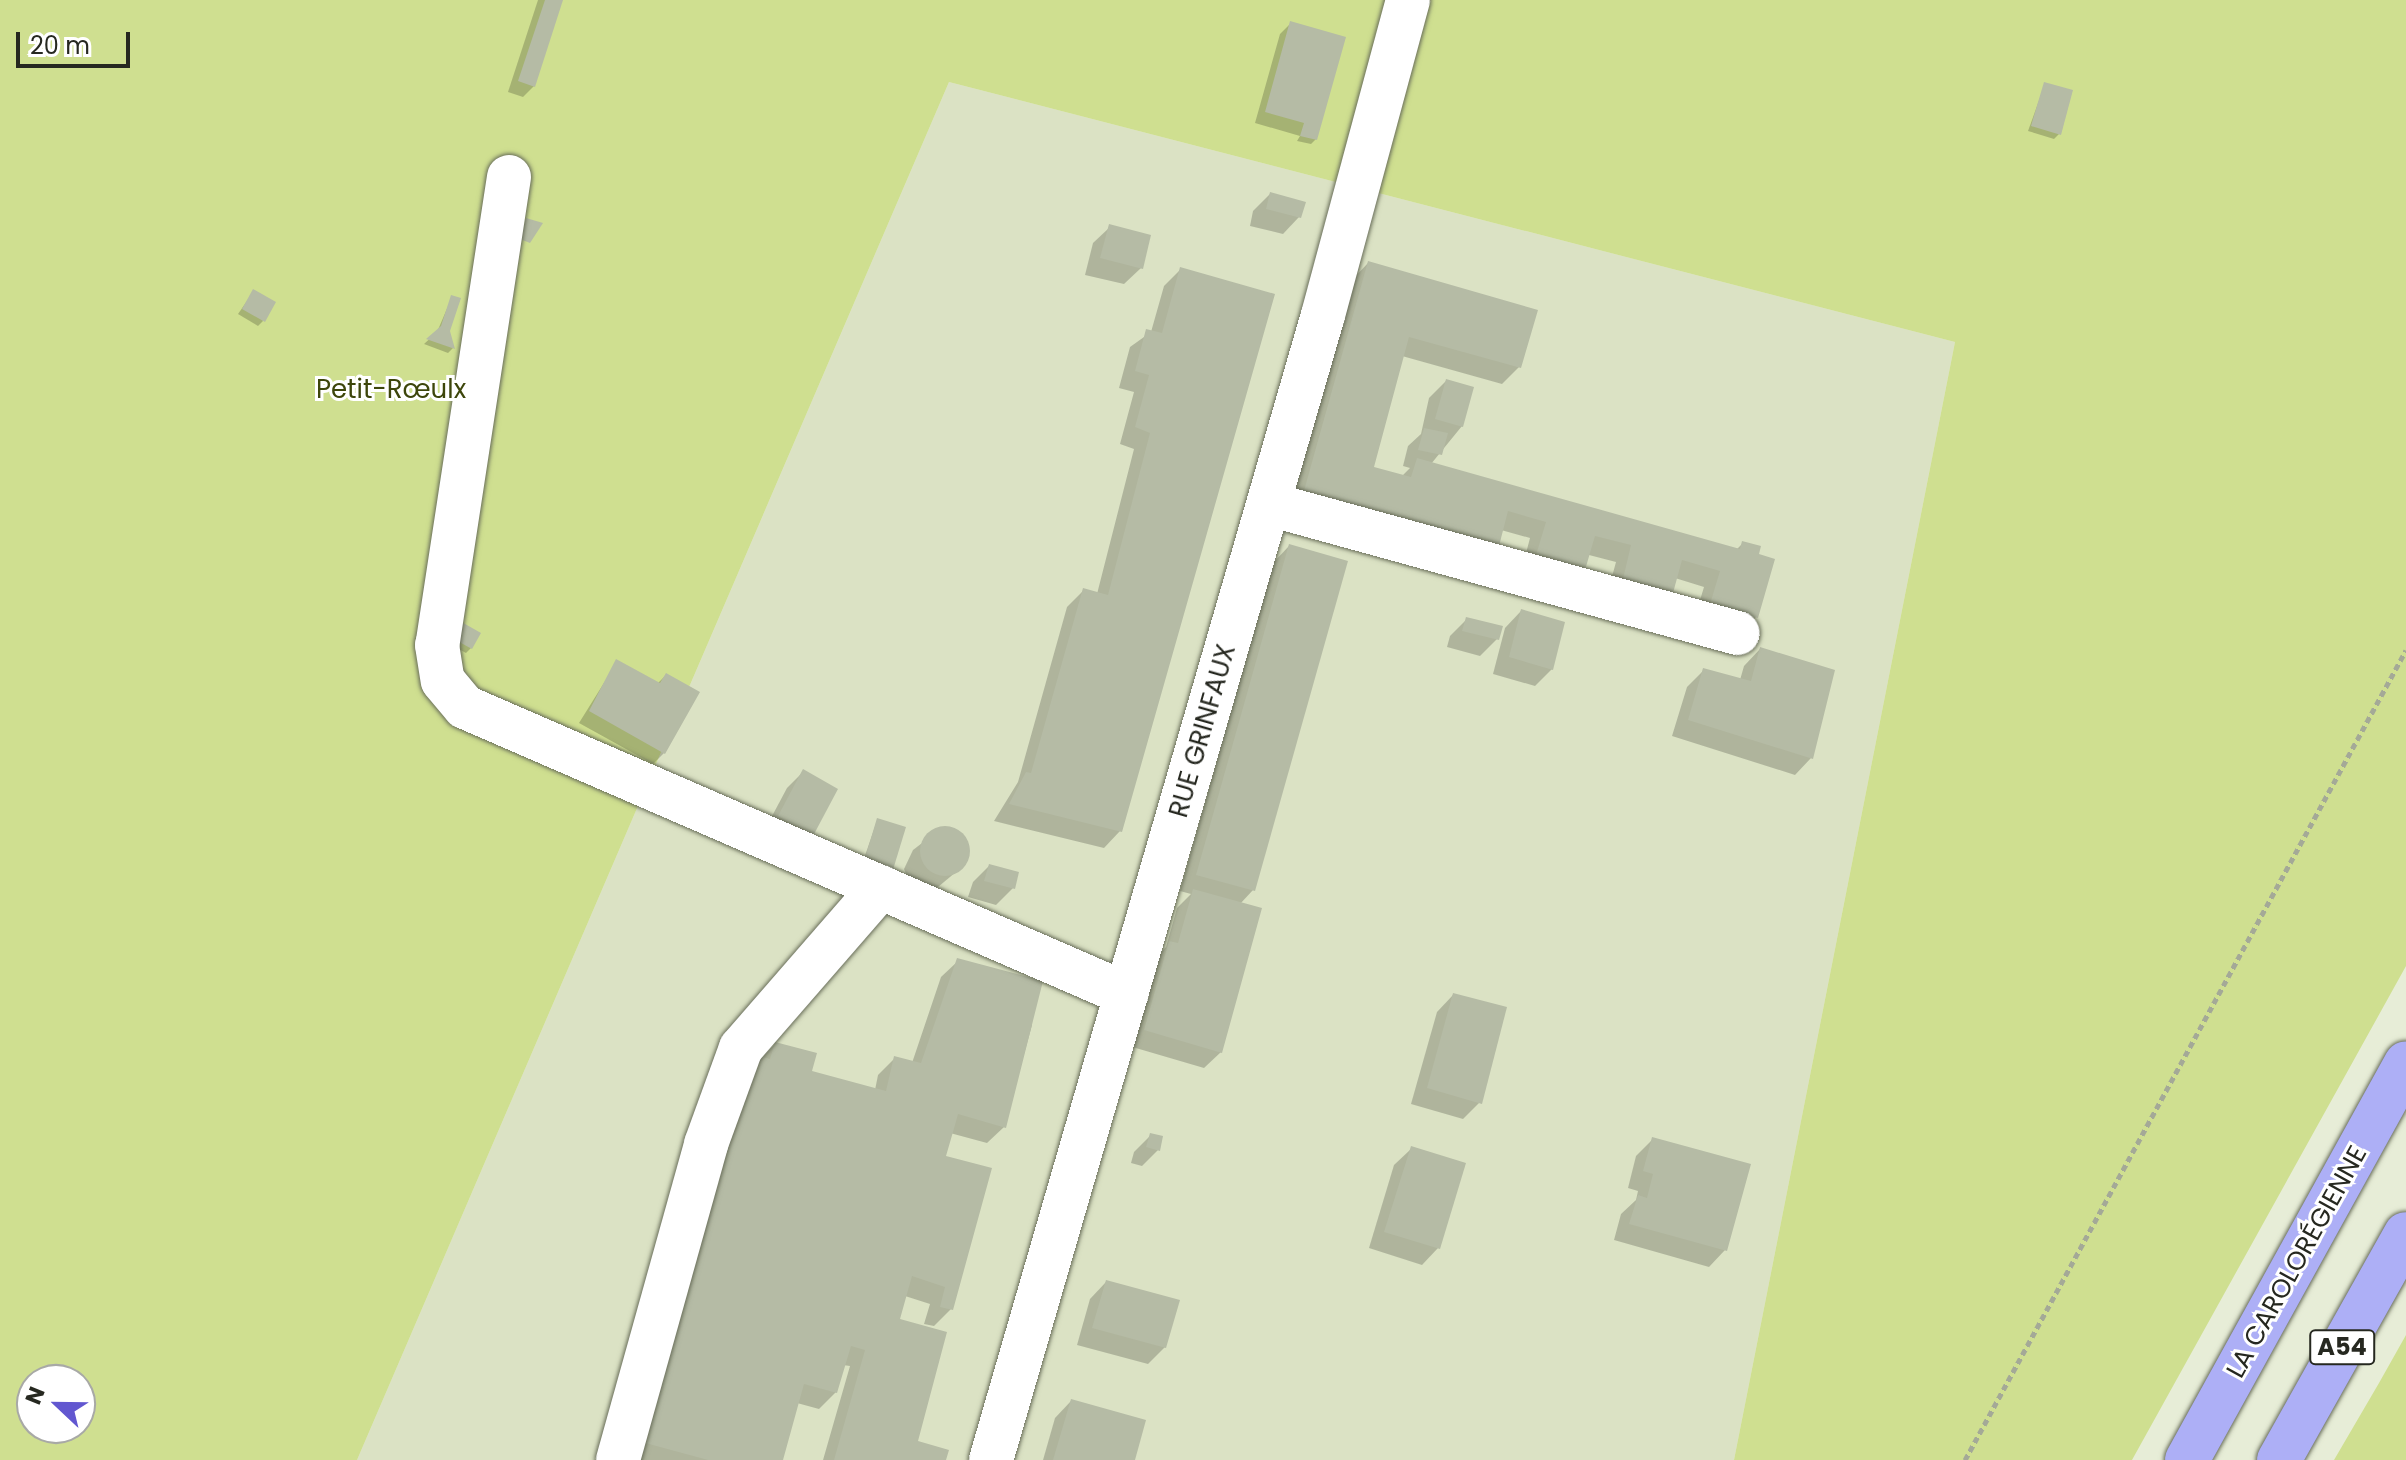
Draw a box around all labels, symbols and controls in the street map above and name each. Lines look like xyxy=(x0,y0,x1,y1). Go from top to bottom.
scale bar xyxy=(20,16,134,66)
text: 20 m xyxy=(30,29,90,62)
park label: Petit-Rœulx xyxy=(316,374,466,406)
street label: RUE GRINFAUX xyxy=(1163,641,1243,821)
street label: LA CAROLORÉGIENNE xyxy=(2220,1141,2374,1383)
road number: A54 xyxy=(2308,1327,2376,1367)
north arrow xyxy=(16,1364,96,1444)
text: N xyxy=(18,1382,53,1409)

